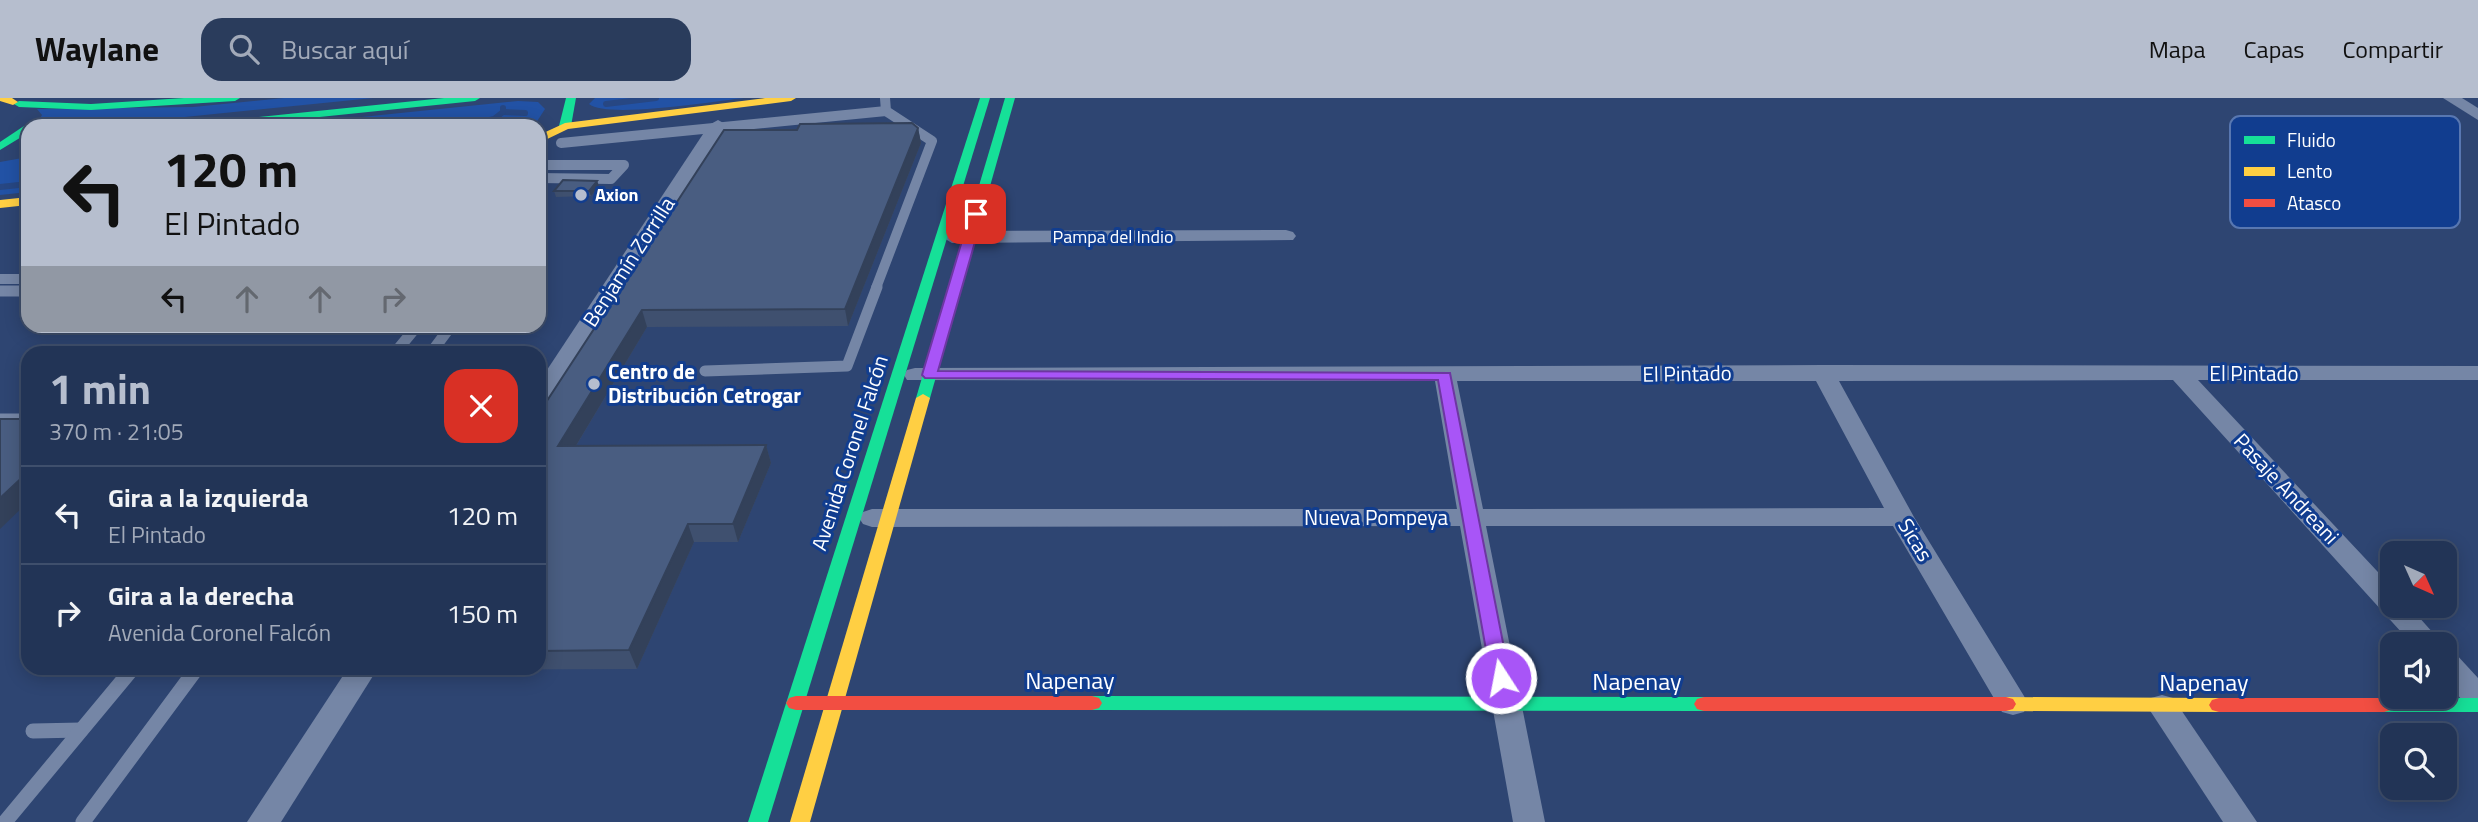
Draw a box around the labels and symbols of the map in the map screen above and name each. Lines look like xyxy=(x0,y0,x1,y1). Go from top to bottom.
legend xyxy=(2230,116,2460,228)
text: Fluido xyxy=(2287,125,2336,154)
text: Lento xyxy=(2287,156,2332,185)
place label: Axion xyxy=(595,181,639,208)
pin xyxy=(946,184,1006,244)
marker: Axion xyxy=(573,187,589,203)
text: Atasco xyxy=(2287,188,2341,217)
street label: Benjamín Zorrilla xyxy=(574,190,683,333)
street label: Pampa del Indio xyxy=(1053,223,1173,250)
street label: Avenida Coronel Falcón xyxy=(802,351,896,555)
place label: Centro de Distribución Cetrogar xyxy=(608,355,801,411)
street label: El Pintado xyxy=(1642,356,1732,390)
street label: El Pintado xyxy=(2209,357,2299,389)
marker: Centro de Distribución Cetrogar xyxy=(586,376,602,392)
street label: Pasaje Andreani xyxy=(2227,425,2347,551)
street label: Nueva Pompeya xyxy=(1304,501,1448,533)
street label: Sicas xyxy=(1890,512,1941,567)
north arrow xyxy=(2380,541,2457,618)
position arrow xyxy=(1464,641,1538,715)
street label: Napenay xyxy=(1025,662,1115,698)
street label: Napenay xyxy=(1592,663,1682,699)
street label: Napenay xyxy=(2159,664,2249,700)

